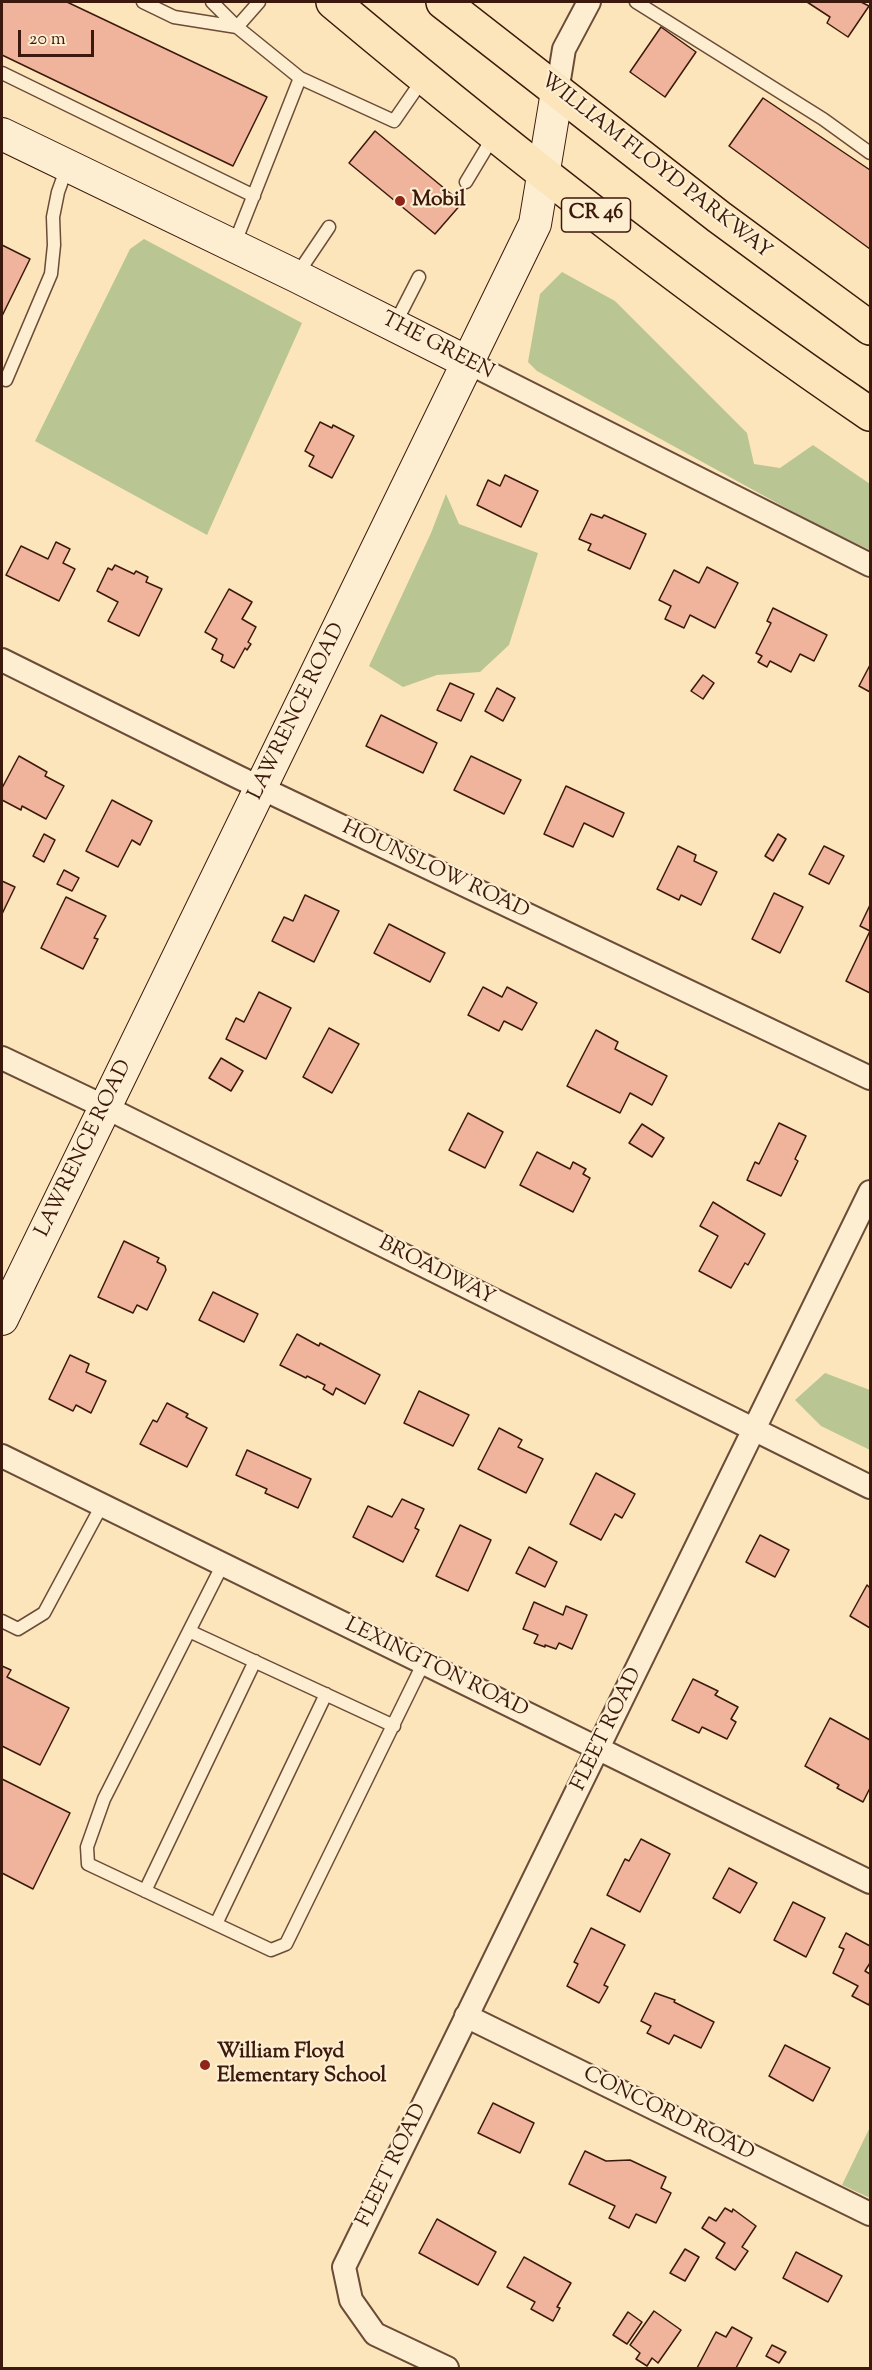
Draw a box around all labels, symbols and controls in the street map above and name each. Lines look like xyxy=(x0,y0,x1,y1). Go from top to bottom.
scale bar xyxy=(21,18,98,56)
text: 20 m xyxy=(29,27,66,53)
street label: WILLIAM FLOYD PARKWAY xyxy=(534,69,776,265)
place label: Mobil xyxy=(412,188,466,214)
marker: Mobil xyxy=(393,194,407,208)
road number: CR 46 xyxy=(562,198,630,232)
street label: THE GREEN xyxy=(377,308,497,386)
street label: LAWRENCE ROAD xyxy=(244,619,352,805)
street label: HOUNSLOW ROAD xyxy=(337,817,533,925)
street label: LAWRENCE ROAD xyxy=(31,1056,139,1242)
street label: BROADWAY xyxy=(374,1232,498,1312)
street label: LEXINGTON ROAD xyxy=(340,1614,532,1724)
street label: FLEET ROAD xyxy=(567,1664,649,1796)
place label: William Floyd Elementary School xyxy=(217,2040,386,2090)
marker: William Floyd Elementary School xyxy=(198,2058,212,2072)
street label: CONCORD ROAD xyxy=(578,2063,758,2167)
street label: FLEET ROAD xyxy=(352,2100,434,2232)

